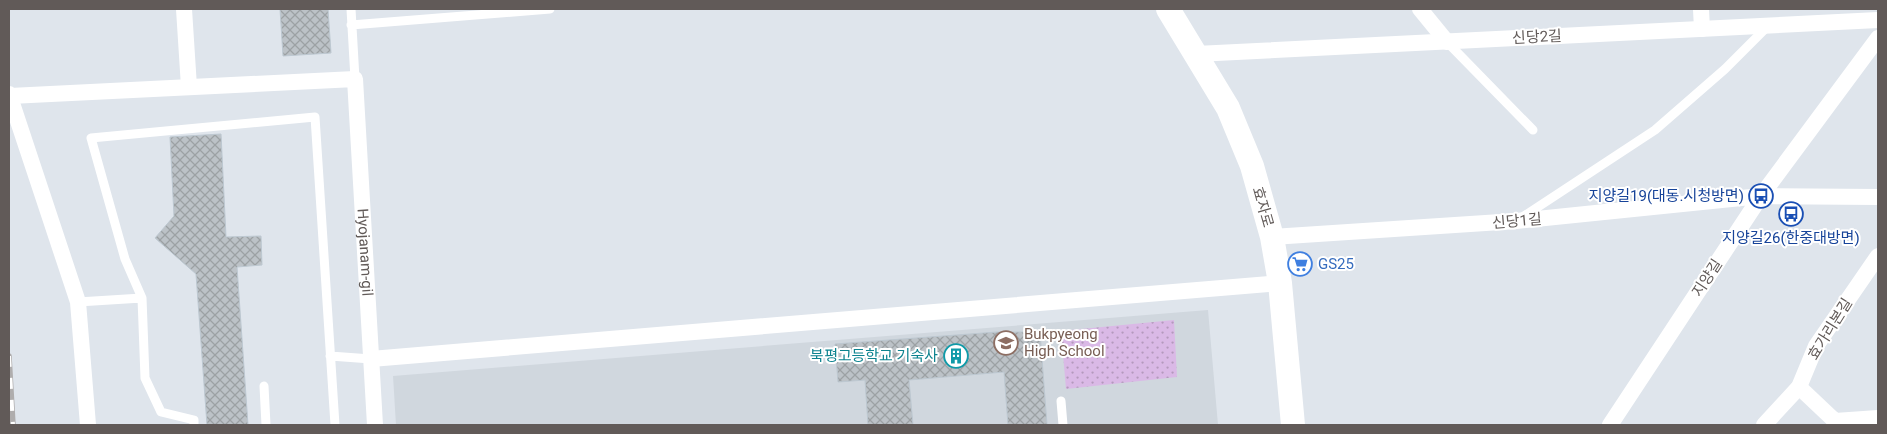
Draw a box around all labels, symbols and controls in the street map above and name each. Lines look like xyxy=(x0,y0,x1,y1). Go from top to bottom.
street label: 신당2길 xyxy=(1512,27,1562,47)
bus stop icon: 지양길19(대동.시청방면) xyxy=(1748,183,1774,209)
street label: 효자로 xyxy=(1249,185,1277,229)
place label: 지양길19(대동.시청방면) xyxy=(1589,187,1744,205)
bus stop icon: 지양길26(한중대방면) xyxy=(1778,201,1804,227)
street label: Hyojanam-gil xyxy=(354,208,377,297)
street label: 신당1길 xyxy=(1491,210,1543,232)
place label: 지양길26(한중대방면) xyxy=(1722,229,1860,247)
supermarket icon: GS25 xyxy=(1287,251,1313,277)
place label: GS25 xyxy=(1318,255,1354,273)
street label: 지양길 xyxy=(1688,256,1726,300)
street label: 효가리본길 xyxy=(1804,295,1856,363)
place label: Bukpyeong High School xyxy=(1024,325,1105,360)
school or university icon: Bukpyeong High School xyxy=(993,330,1019,356)
building icon: 북평고등학교 기숙사 xyxy=(943,343,969,369)
place label: 북평고등학교 기숙사 xyxy=(810,347,938,365)

